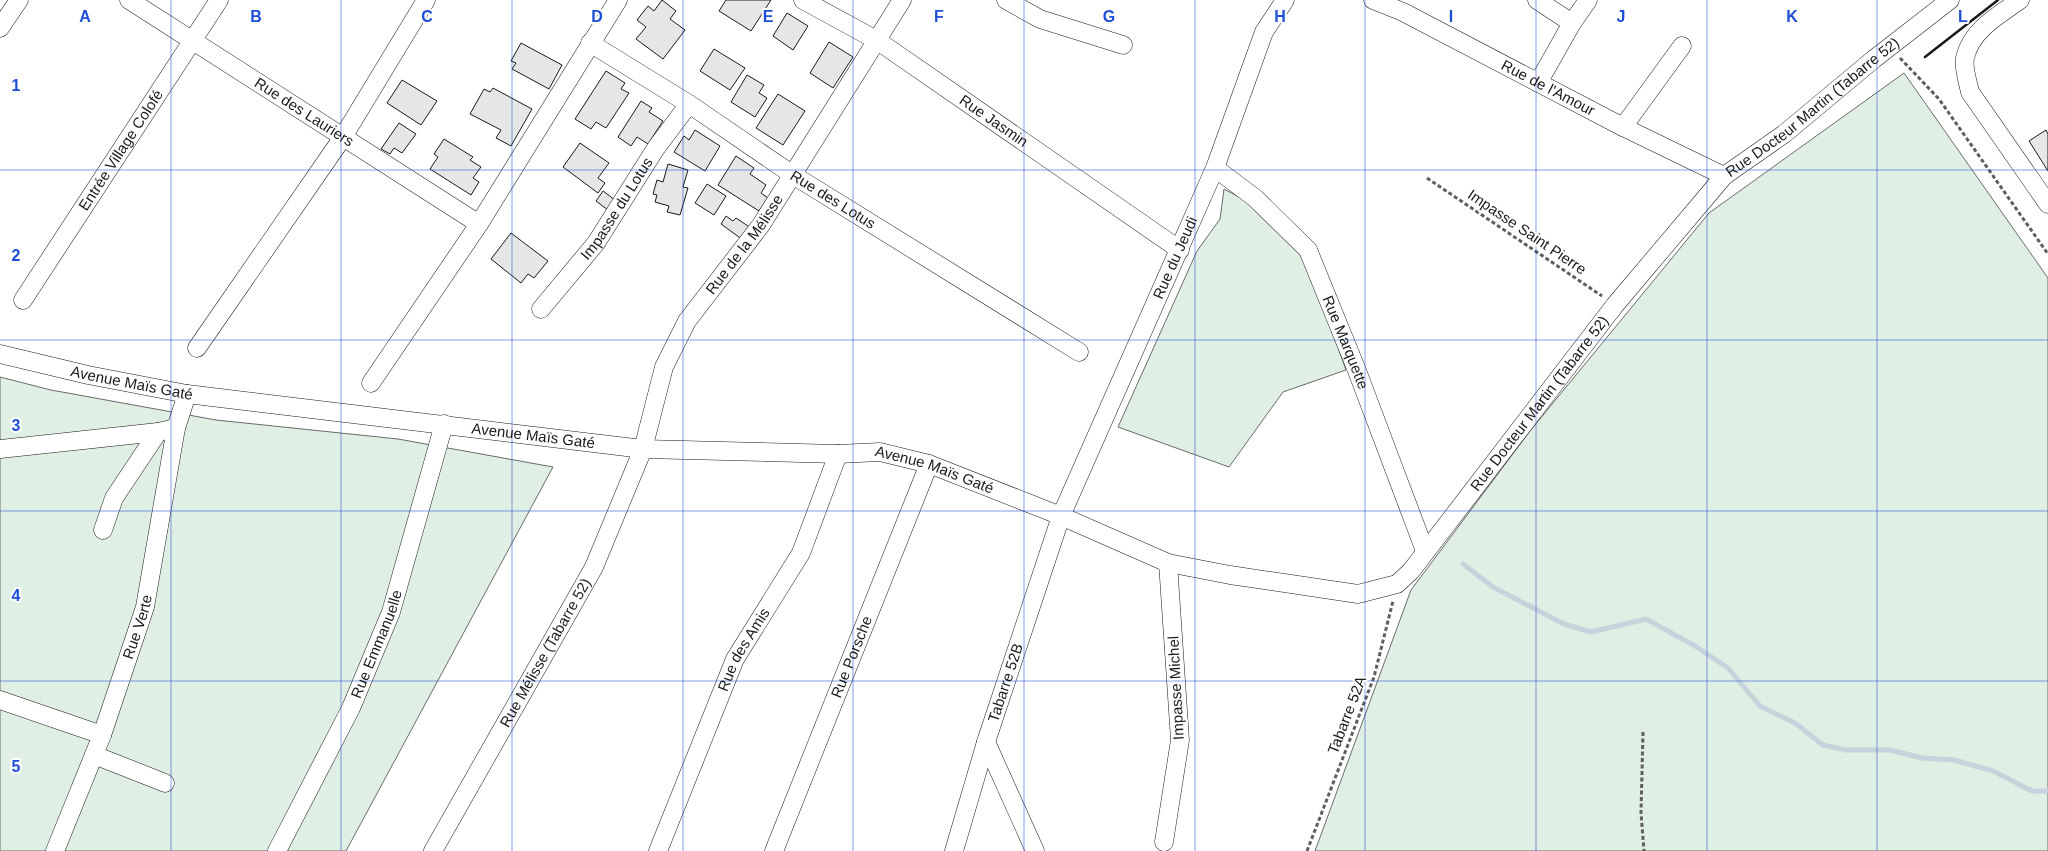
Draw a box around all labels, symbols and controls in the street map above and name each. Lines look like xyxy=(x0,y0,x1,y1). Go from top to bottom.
text: A xyxy=(79,8,91,25)
text: B xyxy=(250,8,262,25)
text: C xyxy=(421,8,433,25)
text: D xyxy=(591,8,603,25)
text: E xyxy=(763,8,774,25)
text: F xyxy=(934,8,944,25)
text: G xyxy=(1103,8,1115,25)
text: H xyxy=(1274,8,1286,25)
text: I xyxy=(1449,8,1453,25)
text: J xyxy=(1617,8,1625,25)
text: K xyxy=(1786,8,1798,25)
text: L xyxy=(1958,8,1968,25)
street label: Rue Docteur Martin (Tabarre 52) xyxy=(1722,34,1902,180)
street label: Rue de l'Amour xyxy=(1499,56,1598,119)
street label: Rue des Lauriers xyxy=(252,74,357,150)
text: 1 xyxy=(12,77,21,94)
street label: Entrée Village Colofé xyxy=(75,86,166,213)
street label: Rue Jasmin xyxy=(956,91,1031,150)
street label: Impasse du Lotus xyxy=(577,154,656,263)
street label: Rue des Lotus xyxy=(787,167,879,232)
street label: Impasse Saint Pierre xyxy=(1465,186,1590,278)
street label: Rue de la Mélisse xyxy=(702,191,786,297)
street label: Rue du Jeudi xyxy=(1149,214,1200,302)
text: 2 xyxy=(12,247,21,264)
street label: Rue Marquette xyxy=(1319,293,1372,391)
street label: Rue Docteur Martin (Tabarre 52) xyxy=(1467,312,1612,494)
street label: Avenue Maïs Gaté xyxy=(69,362,194,403)
text: 3 xyxy=(12,417,21,434)
street label: Avenue Maïs Gaté xyxy=(471,419,596,451)
street label: Avenue Maïs Gaté xyxy=(874,442,996,497)
street label: Rue Mélisse (Tabarre 52) xyxy=(496,575,594,730)
text: 4 xyxy=(12,587,21,604)
street label: Rue Emmanuelle xyxy=(347,588,405,701)
street label: Rue Verte xyxy=(119,593,155,661)
street label: Rue des Amis xyxy=(714,605,773,694)
street label: Rue Porsche xyxy=(827,613,875,700)
street label: Impasse Michel xyxy=(1164,636,1187,741)
street label: Tabarre 52B xyxy=(984,641,1026,724)
street label: Tabarre 52A xyxy=(1324,674,1369,756)
text: 5 xyxy=(12,758,21,775)

